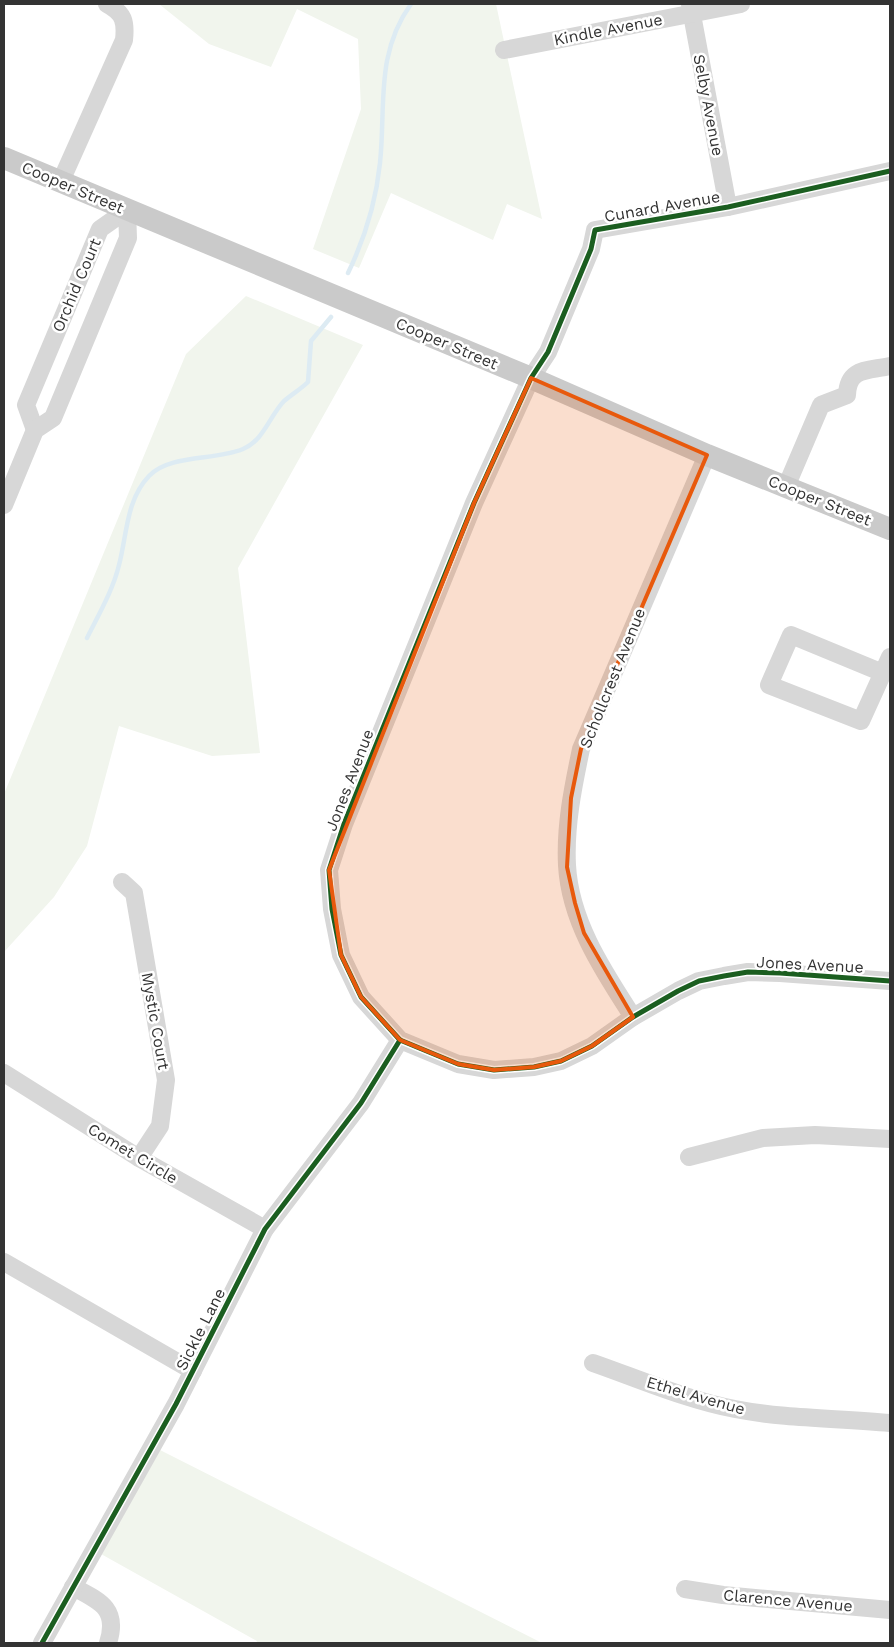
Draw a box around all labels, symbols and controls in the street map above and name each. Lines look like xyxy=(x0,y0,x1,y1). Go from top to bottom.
street label: Kindle Avenue xyxy=(552,10,664,49)
street label: Selby Avenue xyxy=(689,53,728,158)
street label: Cooper Street xyxy=(19,157,127,218)
street label: Cunard Avenue xyxy=(603,187,722,226)
street label: Orchid Court xyxy=(48,235,105,335)
street label: Cooper Street xyxy=(393,313,501,374)
street label: Cooper Street xyxy=(766,471,874,530)
street label: Schollcrest Avenue xyxy=(576,605,649,751)
street label: Jones Avenue xyxy=(321,727,378,834)
street label: Jones Avenue xyxy=(756,952,864,977)
street label: Mystic Court xyxy=(138,971,173,1072)
street label: Comet Circle xyxy=(84,1119,181,1188)
street label: Sickle Lane xyxy=(172,1285,229,1374)
street label: Ethel Avenue xyxy=(644,1372,747,1419)
street label: Clarence Avenue xyxy=(722,1585,854,1616)

